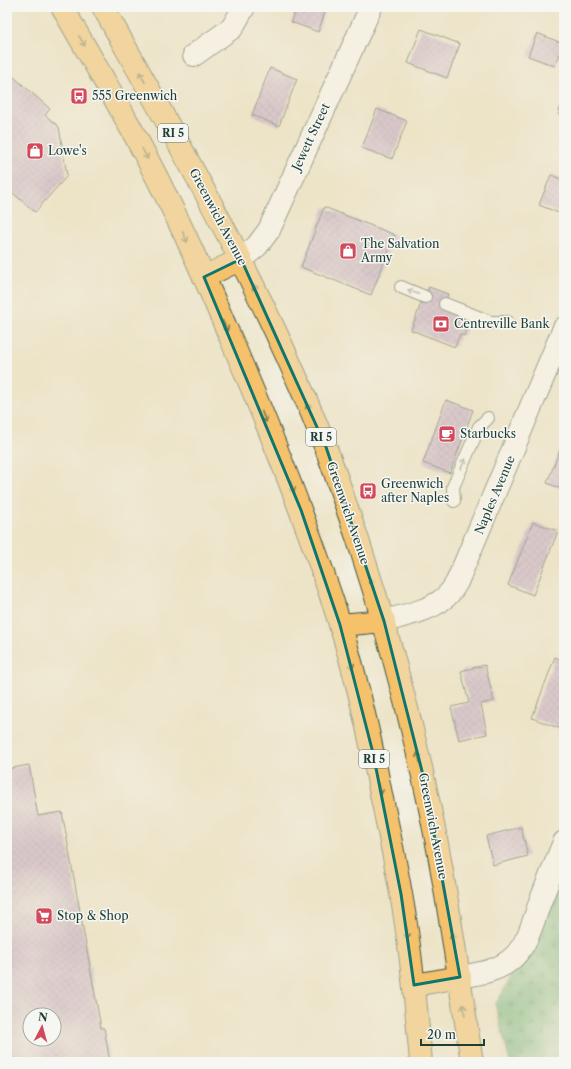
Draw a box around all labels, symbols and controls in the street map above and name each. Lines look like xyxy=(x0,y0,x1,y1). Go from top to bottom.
one-way arrow xyxy=(78,35,86,47)
one-way arrow xyxy=(137,71,145,83)
bus stop icon: 555 Greenwich xyxy=(69,86,89,106)
place label: 555 Greenwich xyxy=(92,88,178,103)
street label: Jewett Street xyxy=(288,100,333,175)
road number: RI 5 xyxy=(158,124,188,142)
shop icon: Lowe's xyxy=(25,141,45,161)
place label: Lowe's xyxy=(48,143,87,158)
one-way arrow xyxy=(141,148,149,160)
street label: Greenwich Avenue xyxy=(186,166,251,268)
one-way arrow xyxy=(182,230,190,242)
place label: The Salvation Army xyxy=(360,236,440,265)
shop icon: The Salvation Army xyxy=(338,241,358,261)
one-way arrow xyxy=(252,284,259,296)
one-way arrow xyxy=(407,288,419,296)
bank icon: Centreville Bank xyxy=(431,314,451,334)
place label: Centreville Bank xyxy=(454,316,551,331)
one-way arrow xyxy=(222,320,230,332)
one-way arrow xyxy=(305,403,313,415)
one-way arrow xyxy=(260,410,268,422)
cafe icon: Starbucks xyxy=(437,424,457,444)
place label: Starbucks xyxy=(460,426,516,441)
road number: RI 5 xyxy=(306,428,336,446)
street label: Naples Avenue xyxy=(471,453,518,536)
street label: Greenwich Avenue xyxy=(324,459,373,567)
one-way arrow xyxy=(460,459,467,471)
place label: Greenwich after Naples xyxy=(381,476,449,505)
one-way arrow xyxy=(288,480,296,492)
bus stop icon: Greenwich after Naples xyxy=(358,481,378,501)
one-way arrow xyxy=(368,577,375,590)
one-way arrow xyxy=(348,656,355,669)
road number: RI 5 xyxy=(359,750,389,768)
one-way arrow xyxy=(415,751,422,764)
street label: Greenwich Avenue xyxy=(416,771,451,881)
one-way arrow xyxy=(377,783,385,796)
supermarket icon: Stop & Shop xyxy=(34,906,54,926)
place label: Stop & Shop xyxy=(57,908,129,923)
one-way arrow xyxy=(403,926,411,939)
one-way arrow xyxy=(449,933,457,946)
one-way arrow xyxy=(460,1003,468,1016)
north arrow xyxy=(22,1007,62,1047)
text: N xyxy=(38,1010,49,1025)
scale bar xyxy=(421,1021,484,1047)
text: 20 m xyxy=(427,1027,456,1042)

